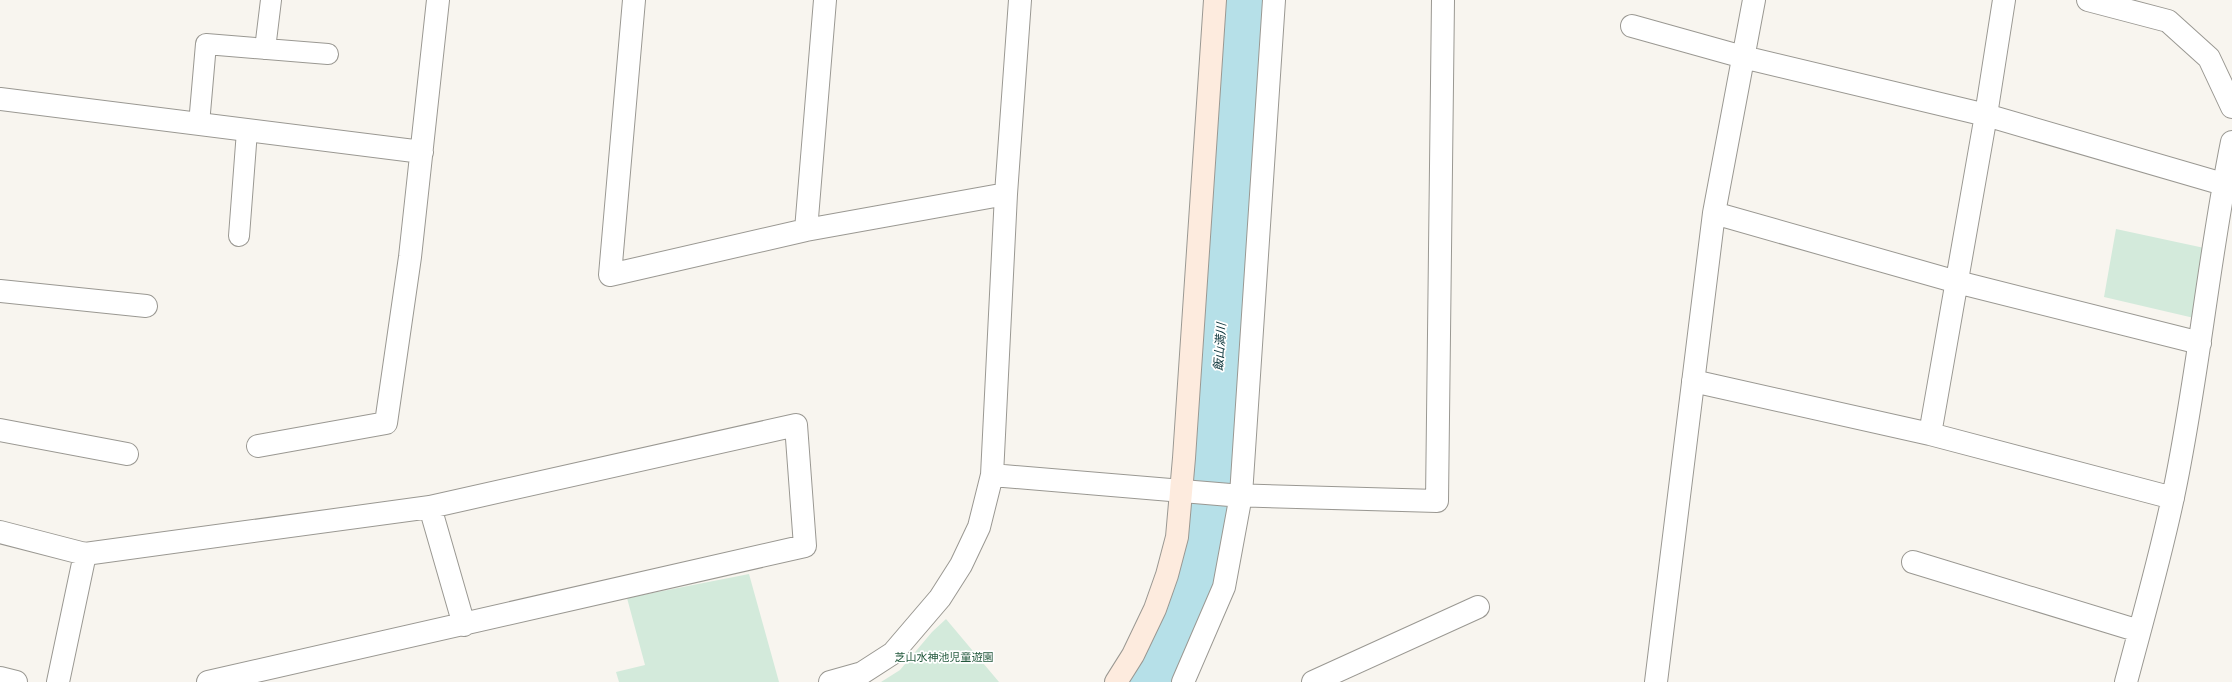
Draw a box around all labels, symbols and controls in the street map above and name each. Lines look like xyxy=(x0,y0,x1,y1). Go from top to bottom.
water label: 飯山満川 xyxy=(1211,321,1229,371)
park label: 芝山水神池児童遊園 xyxy=(895,651,994,664)

